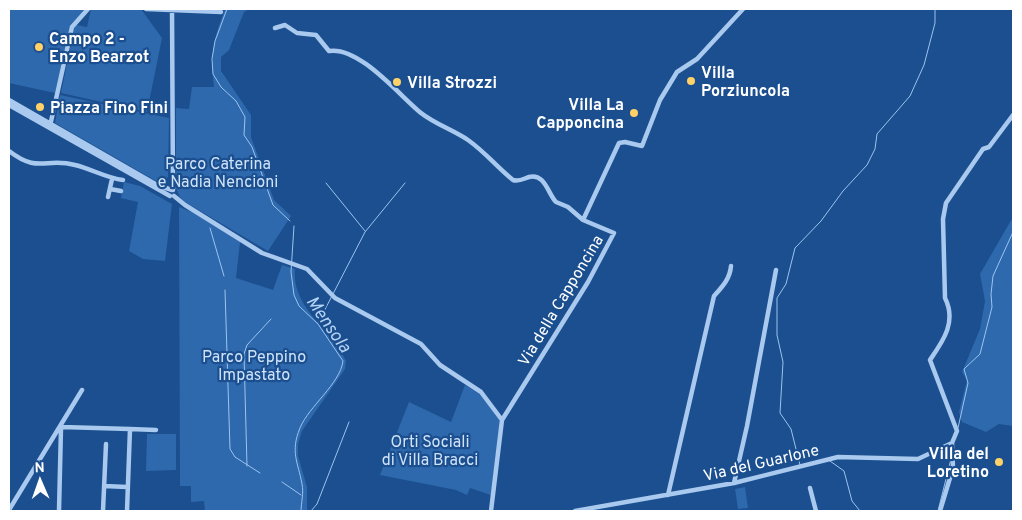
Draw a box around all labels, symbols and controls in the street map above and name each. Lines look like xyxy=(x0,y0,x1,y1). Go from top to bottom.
place label: Campo 2 - Enzo Bearzot xyxy=(49,30,149,68)
marker: Campo 2 - Enzo Bearzot xyxy=(33,41,45,53)
place label: Villa Porziuncola xyxy=(701,64,790,102)
place label: Villa Strozzi xyxy=(407,74,497,94)
marker: Villa Porziuncola xyxy=(685,75,697,87)
marker: Villa Strozzi xyxy=(391,76,403,88)
place label: Villa La Capponcina xyxy=(536,96,624,134)
place label: Piazza Fino Fini xyxy=(50,99,168,119)
marker: Piazza Fino Fini xyxy=(34,101,46,113)
marker: Villa La Capponcina xyxy=(628,107,640,119)
park label: Parco Caterina e Nadia Nencioni xyxy=(158,155,278,193)
street label: Via della Capponcina xyxy=(515,232,609,370)
water label: Mensola xyxy=(300,292,356,358)
park label: Parco Peppino Impastato xyxy=(202,348,306,386)
park label: Orti Sociali di Villa Bracci xyxy=(382,433,478,471)
street label: Via del Guarlone xyxy=(702,441,821,487)
place label: Villa del Loretino xyxy=(927,445,989,483)
north arrow xyxy=(15,455,65,505)
marker: Villa del Loretino xyxy=(993,456,1005,468)
text: N xyxy=(34,460,45,477)

